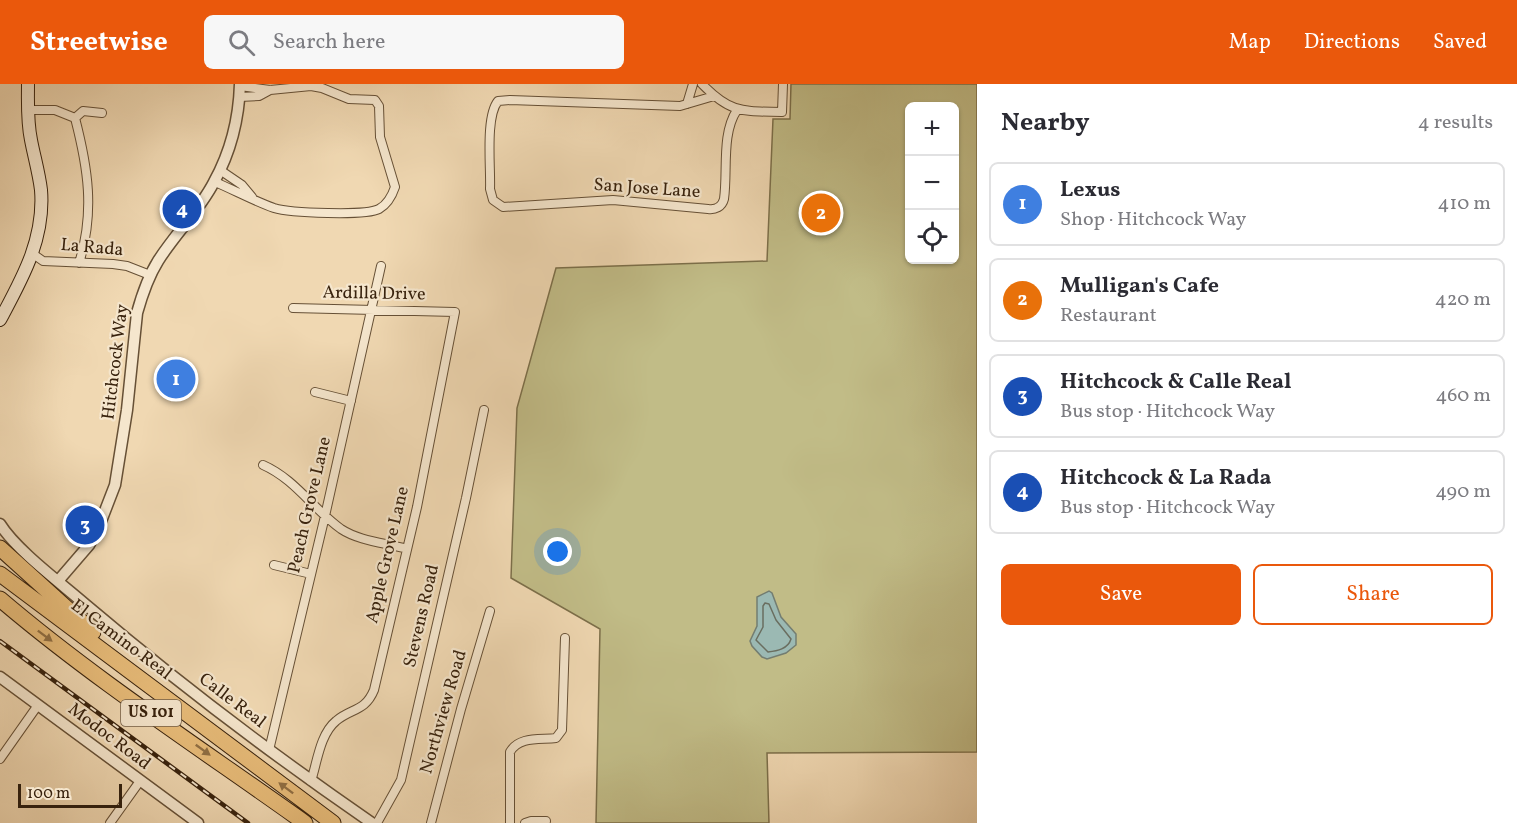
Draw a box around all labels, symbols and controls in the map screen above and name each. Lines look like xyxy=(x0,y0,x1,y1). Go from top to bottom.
search box xyxy=(204,15,624,69)
text: Streetwise xyxy=(30,23,168,62)
icon: search xyxy=(225,26,258,59)
text: Search here xyxy=(273,27,385,58)
text: Map xyxy=(1229,28,1271,57)
text: Directions xyxy=(1304,28,1400,57)
text: Saved xyxy=(1433,28,1487,57)
map controls xyxy=(905,102,959,264)
button: + xyxy=(905,102,959,156)
text: Nearby xyxy=(1001,105,1090,141)
text: 4 results xyxy=(1418,109,1493,137)
button: − xyxy=(905,156,959,210)
street label: San Jose Lane xyxy=(593,173,701,205)
text: Lexus xyxy=(1060,175,1121,206)
pin: 4 xyxy=(162,186,201,232)
pin: 2 xyxy=(802,190,840,236)
text: 1 xyxy=(1018,190,1027,218)
text: 410 m xyxy=(1438,190,1491,218)
text: Shop · Hitchcock Way xyxy=(1060,206,1246,234)
button: locate xyxy=(905,210,959,264)
street label: La Rada xyxy=(60,233,125,263)
text: Mulligan's Cafe xyxy=(1060,271,1219,302)
street label: Ardilla Drive xyxy=(322,281,426,307)
text: 2 xyxy=(1017,286,1028,314)
text: 420 m xyxy=(1435,286,1491,314)
street label: Hitchcock Way xyxy=(96,302,136,421)
text: Restaurant xyxy=(1060,302,1157,330)
pin: 1 xyxy=(156,356,195,402)
text: Hitchcock & Calle Real xyxy=(1060,367,1292,398)
text: 3 xyxy=(1017,382,1028,410)
text: 460 m xyxy=(1435,382,1491,410)
text: Bus stop · Hitchcock Way xyxy=(1060,398,1275,426)
street label: Peach Grove Lane xyxy=(282,434,338,576)
text: Hitchcock & La Rada xyxy=(1060,463,1272,494)
text: 4 xyxy=(1016,478,1029,506)
text: 490 m xyxy=(1435,478,1491,506)
street label: Apple Grove Lane xyxy=(360,484,416,626)
text: Bus stop · Hitchcock Way xyxy=(1060,494,1275,522)
pin: 3 xyxy=(66,502,104,548)
your location xyxy=(543,537,572,566)
street label: Stevens Road xyxy=(398,562,446,670)
button: Save xyxy=(1001,564,1241,625)
button: Share xyxy=(1253,564,1493,625)
street label: El Camino Real xyxy=(65,594,177,686)
one-way arrow xyxy=(38,629,53,641)
street label: Northview Road xyxy=(414,647,474,777)
street label: Calle Real xyxy=(193,667,271,735)
street label: Modoc Road xyxy=(62,698,156,776)
road number: US 101 xyxy=(121,700,181,726)
one-way arrow xyxy=(195,744,211,756)
scale bar xyxy=(18,781,122,808)
one-way arrow xyxy=(278,782,294,795)
text: 100 m xyxy=(27,783,70,805)

